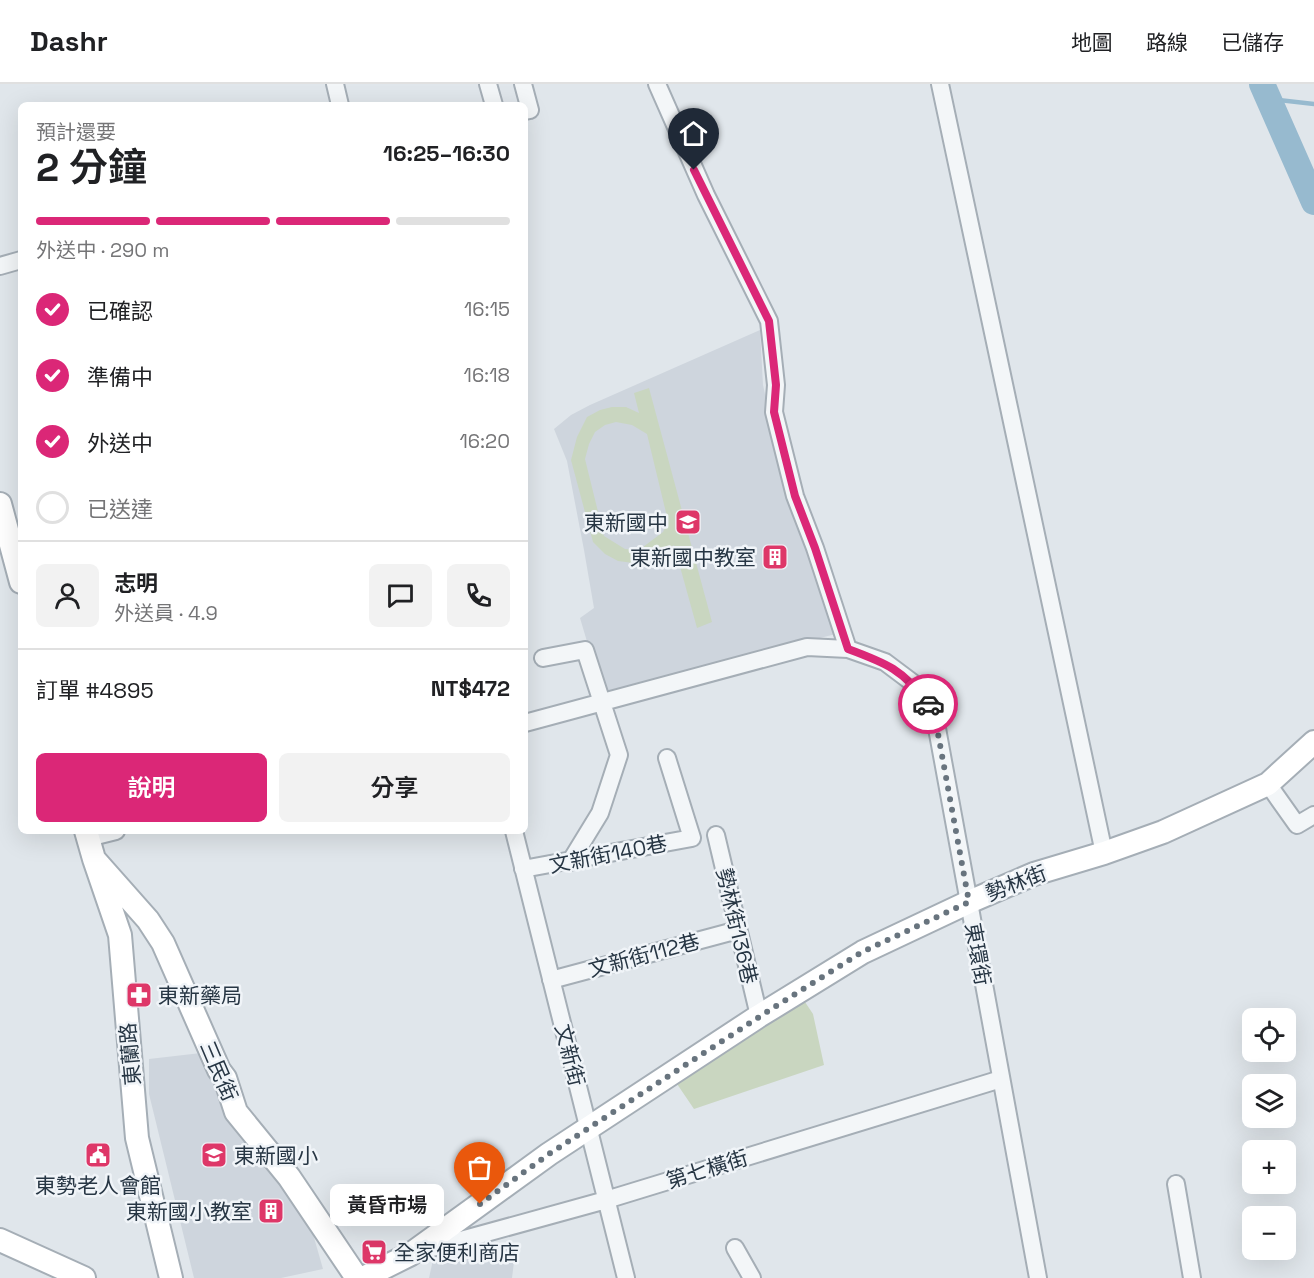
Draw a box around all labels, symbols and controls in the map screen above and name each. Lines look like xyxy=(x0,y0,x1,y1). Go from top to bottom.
text: Dashr xyxy=(30,23,108,59)
text: 地圖 xyxy=(1071,29,1113,56)
text: 路線 xyxy=(1146,29,1188,56)
text: 已儲存 xyxy=(1221,29,1284,56)
pin xyxy=(668,108,719,170)
icon: home xyxy=(677,117,710,150)
text: 預計還要 xyxy=(36,119,116,145)
text: 16:25–16:30 xyxy=(383,139,510,167)
text: 2 分鐘 xyxy=(36,143,147,192)
text: 外送中 · 290 m xyxy=(36,237,169,263)
icon: check xyxy=(36,293,69,326)
text: 16:15 xyxy=(464,296,510,322)
text: 已確認 xyxy=(87,297,153,325)
icon: check xyxy=(36,359,69,392)
text: 16:18 xyxy=(464,362,510,388)
text: 準備中 xyxy=(87,363,153,391)
icon: check xyxy=(36,425,69,458)
text: 16:20 xyxy=(459,428,510,454)
text: 外送中 xyxy=(87,429,153,457)
text: 已送達 xyxy=(87,495,153,523)
school or university icon: 東新國中 xyxy=(673,507,703,537)
place label: 東新國中 xyxy=(584,509,668,536)
building icon: 東新國中教室 xyxy=(760,542,790,572)
place label: 東新國中教室 xyxy=(630,544,756,571)
button: person xyxy=(36,564,99,627)
button: chat xyxy=(369,564,432,627)
button: phone xyxy=(447,564,510,627)
text: 志明 xyxy=(114,569,158,597)
text: 外送員 · 4.9 xyxy=(114,600,218,626)
text: NT$472 xyxy=(431,674,510,702)
courier xyxy=(898,674,958,734)
text: 訂單 #4895 xyxy=(36,676,154,704)
icon: car xyxy=(912,688,945,721)
button: 說明 xyxy=(36,753,267,822)
button: 分享 xyxy=(279,753,510,822)
street label: 文新街140巷 xyxy=(547,829,669,879)
street label: 勢林街 xyxy=(982,859,1050,907)
street label: 勢林街136巷 xyxy=(711,865,763,987)
street label: 東環街 xyxy=(959,921,997,987)
street label: 文新街112巷 xyxy=(585,927,703,983)
pharmacy icon: 東新藥局 xyxy=(124,980,154,1010)
place label: 東新藥局 xyxy=(158,982,242,1009)
map controls xyxy=(1242,1008,1296,1260)
button: locate xyxy=(1242,1008,1296,1062)
street label: 東蘭路 xyxy=(114,1021,146,1087)
street label: 文新街 xyxy=(549,1021,591,1089)
street label: 三民街 xyxy=(194,1037,244,1105)
button: layers xyxy=(1242,1074,1296,1128)
public building icon: 東勢老人會館 xyxy=(83,1140,113,1170)
school or university icon: 東新國小 xyxy=(199,1140,229,1170)
button: + xyxy=(1242,1140,1296,1194)
place label: 東新國小 xyxy=(234,1142,318,1169)
pin xyxy=(454,1142,505,1204)
street label: 第七橫街 xyxy=(663,1144,751,1194)
icon: bag xyxy=(463,1151,496,1184)
place label: 東勢老人會館 xyxy=(35,1172,161,1199)
callout: 黃昏市場 xyxy=(330,1183,444,1225)
text: 黃昏市場 xyxy=(347,1192,427,1218)
building icon: 東新國小教室 xyxy=(256,1196,286,1226)
place label: 東新國小教室 xyxy=(126,1198,252,1225)
button: − xyxy=(1242,1206,1296,1260)
supermarket icon: 全家便利商店 xyxy=(359,1237,389,1267)
place label: 全家便利商店 xyxy=(394,1239,520,1266)

